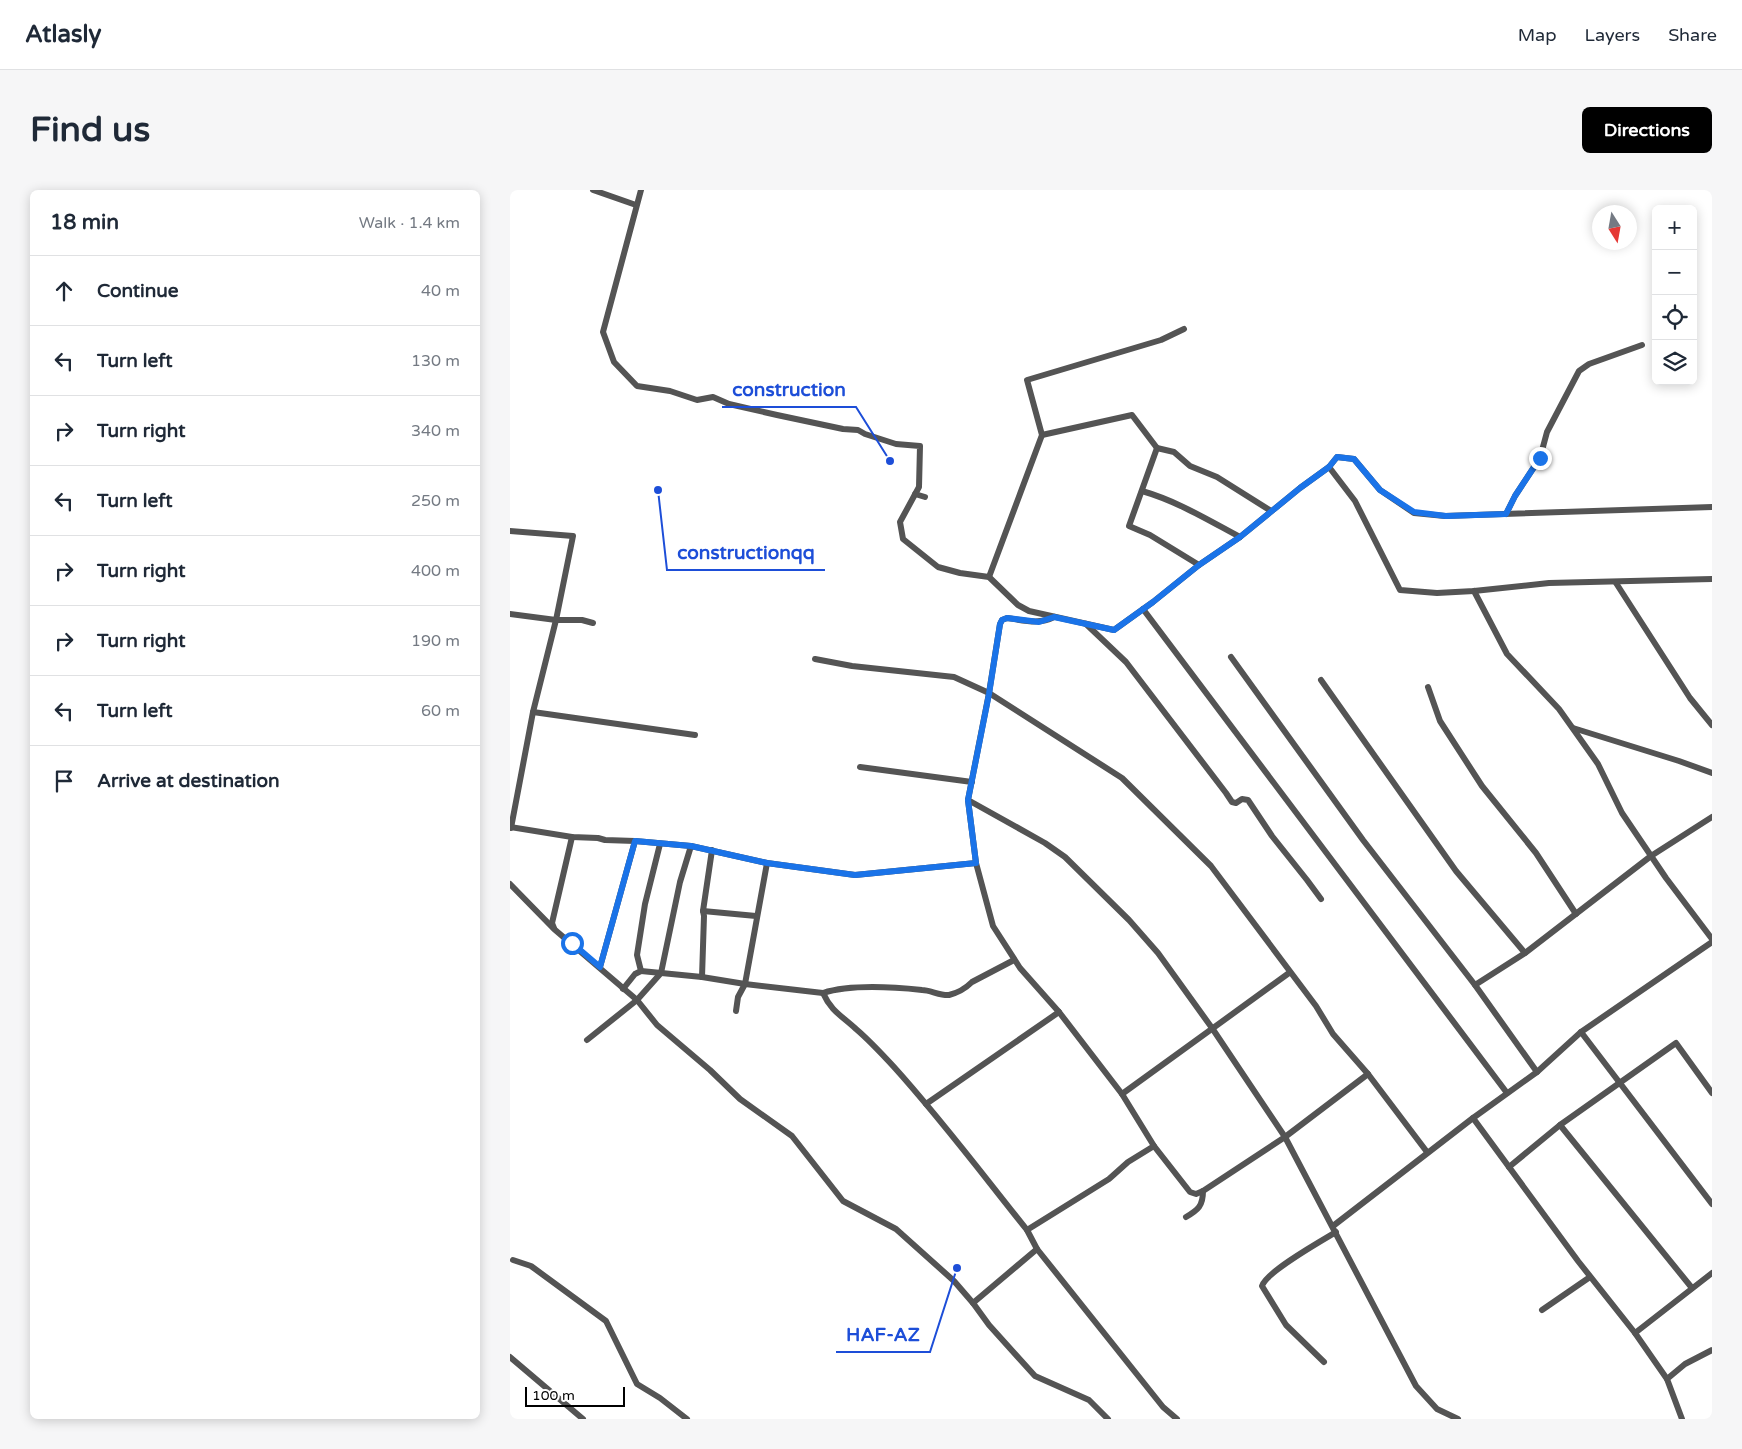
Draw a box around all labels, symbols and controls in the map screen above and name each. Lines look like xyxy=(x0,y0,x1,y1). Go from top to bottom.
text: Atlasly xyxy=(25,20,101,49)
text: Map xyxy=(1518,24,1557,46)
text: Layers xyxy=(1585,24,1640,46)
text: Share xyxy=(1668,24,1717,46)
button: Directions xyxy=(1582,107,1712,153)
text: Find us xyxy=(30,109,150,151)
north arrow xyxy=(1592,205,1637,250)
map controls xyxy=(1652,205,1697,385)
button: + xyxy=(1652,205,1697,250)
text: 18 min xyxy=(50,210,119,235)
text: Walk · 1.4 km xyxy=(359,213,460,233)
button: − xyxy=(1652,250,1697,295)
icon: ahead xyxy=(50,277,78,305)
text: Continue xyxy=(97,280,179,302)
text: 40 m xyxy=(421,281,460,301)
button: locate xyxy=(1652,295,1697,340)
button: layers xyxy=(1652,340,1697,385)
icon: left xyxy=(50,347,78,375)
text: Turn left xyxy=(97,350,173,372)
text: 130 m xyxy=(411,351,460,371)
callout: construction xyxy=(722,373,856,407)
text: construction xyxy=(732,379,846,401)
icon: right xyxy=(50,417,78,445)
text: Turn right xyxy=(97,420,185,442)
text: 340 m xyxy=(411,421,460,441)
route end xyxy=(1529,447,1552,470)
icon: left xyxy=(50,487,78,515)
text: Turn left xyxy=(97,490,173,512)
text: 250 m xyxy=(411,491,460,511)
callout: constructionqq xyxy=(667,536,825,570)
text: constructionqq xyxy=(677,542,815,565)
icon: right xyxy=(50,557,78,585)
text: Turn right xyxy=(97,560,185,582)
text: 400 m xyxy=(411,561,460,581)
icon: right xyxy=(50,627,78,655)
text: Turn right xyxy=(97,630,185,652)
text: 190 m xyxy=(411,631,460,651)
icon: left xyxy=(50,697,78,725)
text: Turn left xyxy=(97,700,173,722)
text: 60 m xyxy=(421,701,460,721)
icon: arrive xyxy=(50,767,78,795)
text: Arrive at destination xyxy=(97,770,280,792)
route start xyxy=(561,932,584,955)
callout: HAF-AZ xyxy=(836,1318,930,1352)
text: HAF-AZ xyxy=(846,1324,920,1346)
scale bar xyxy=(525,1384,625,1407)
text: 100 m xyxy=(532,1387,575,1404)

